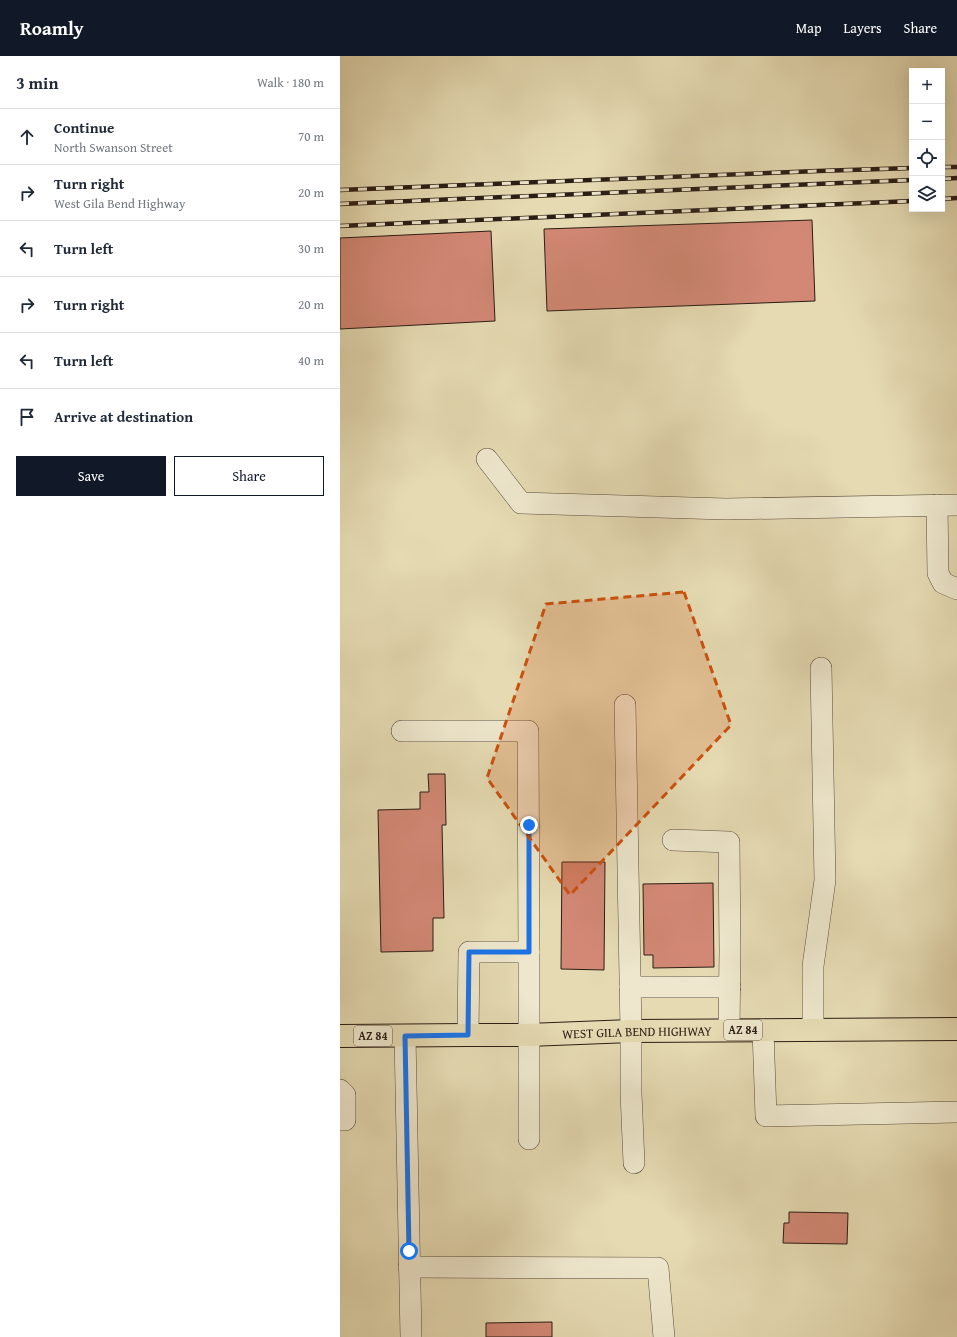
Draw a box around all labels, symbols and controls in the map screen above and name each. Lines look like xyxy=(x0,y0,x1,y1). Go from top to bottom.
text: Roamly xyxy=(20,14,84,42)
text: Map xyxy=(796,18,822,38)
text: Layers xyxy=(844,18,882,38)
text: Share xyxy=(904,18,937,38)
map controls xyxy=(909,68,945,212)
button: + xyxy=(909,68,945,104)
text: 3 min xyxy=(16,70,58,95)
text: Walk · 180 m xyxy=(257,73,324,92)
button: − xyxy=(909,104,945,140)
text: Continue xyxy=(54,117,115,138)
icon: ahead xyxy=(16,126,38,148)
text: 70 m xyxy=(298,127,324,146)
text: North Swanson Street xyxy=(54,138,173,157)
button: locate xyxy=(909,140,945,176)
text: Turn right xyxy=(54,173,125,194)
button: layers xyxy=(909,176,945,212)
icon: right xyxy=(16,182,38,204)
text: 20 m xyxy=(298,183,324,202)
text: West Gila Bend Highway xyxy=(54,194,186,213)
icon: left xyxy=(16,238,38,260)
text: Turn left xyxy=(54,238,113,259)
text: 30 m xyxy=(298,239,324,258)
icon: right xyxy=(16,294,38,316)
text: Turn right xyxy=(54,294,125,315)
text: 20 m xyxy=(298,295,324,314)
icon: left xyxy=(16,350,38,372)
text: Turn left xyxy=(54,350,113,371)
text: 40 m xyxy=(298,351,324,370)
icon: arrive xyxy=(16,406,38,428)
text: Arrive at destination xyxy=(54,406,193,427)
button: Save xyxy=(16,456,166,496)
button: Share xyxy=(174,456,324,496)
route end xyxy=(520,816,538,834)
road number: AZ 84 xyxy=(724,1020,762,1040)
street label: WEST GILA BEND HIGHWAY xyxy=(562,1022,712,1044)
road number: AZ 84 xyxy=(354,1026,392,1046)
route start xyxy=(400,1242,418,1260)

